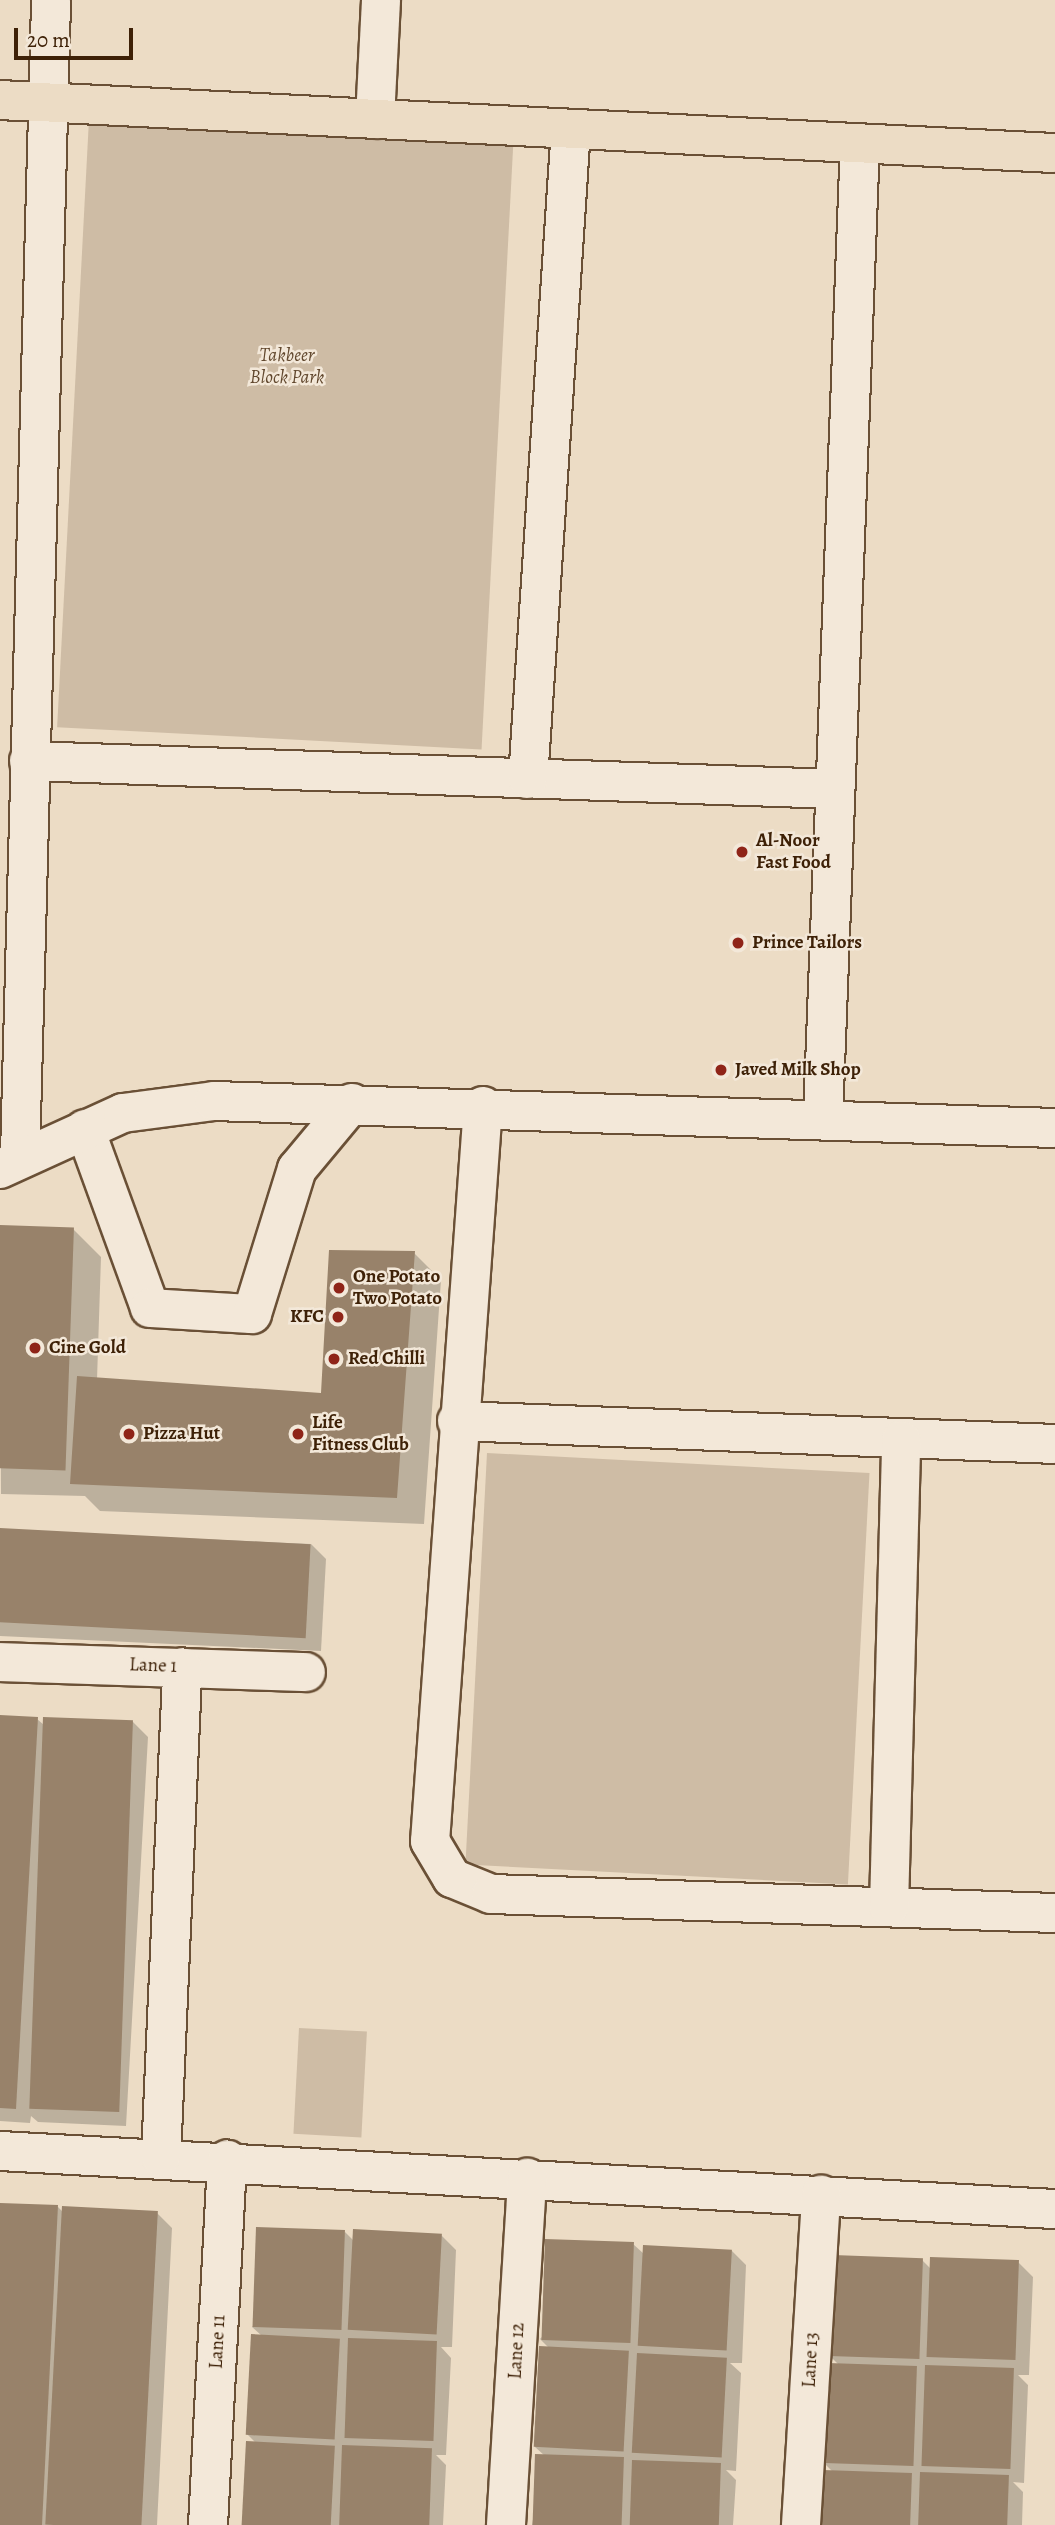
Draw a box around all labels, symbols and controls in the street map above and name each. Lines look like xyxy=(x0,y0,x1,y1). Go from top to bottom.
scale bar xyxy=(18,14,136,58)
text: 20 m xyxy=(27,26,70,54)
park label: Takbeer Block Park xyxy=(250,345,324,389)
place label: Al-Noor Fast Food xyxy=(756,830,831,874)
marker: Al-Noor Fast Food xyxy=(734,844,750,860)
place label: Prince Tailors xyxy=(752,932,862,954)
marker: Prince Tailors xyxy=(730,935,746,951)
place label: Javed Milk Shop xyxy=(735,1059,861,1081)
marker: Javed Milk Shop xyxy=(713,1062,729,1078)
place label: One Potato Two Potato xyxy=(353,1266,442,1310)
marker: One Potato Two Potato xyxy=(331,1280,347,1296)
place label: KFC xyxy=(290,1306,324,1328)
marker: KFC xyxy=(330,1309,346,1325)
place label: Cine Gold xyxy=(49,1337,126,1359)
marker: Cine Gold xyxy=(27,1340,43,1356)
place label: Red Chilli xyxy=(348,1348,425,1370)
marker: Red Chilli xyxy=(326,1351,342,1367)
place label: Life Fitness Club xyxy=(312,1412,409,1456)
place label: Pizza Hut xyxy=(143,1423,220,1445)
marker: Pizza Hut xyxy=(121,1426,137,1442)
marker: Life Fitness Club xyxy=(290,1426,306,1442)
street label: Lane 1 xyxy=(129,1654,177,1678)
street label: Lane 11 xyxy=(205,2314,231,2370)
street label: Lane 12 xyxy=(504,2322,530,2380)
street label: Lane 13 xyxy=(798,2332,824,2388)

